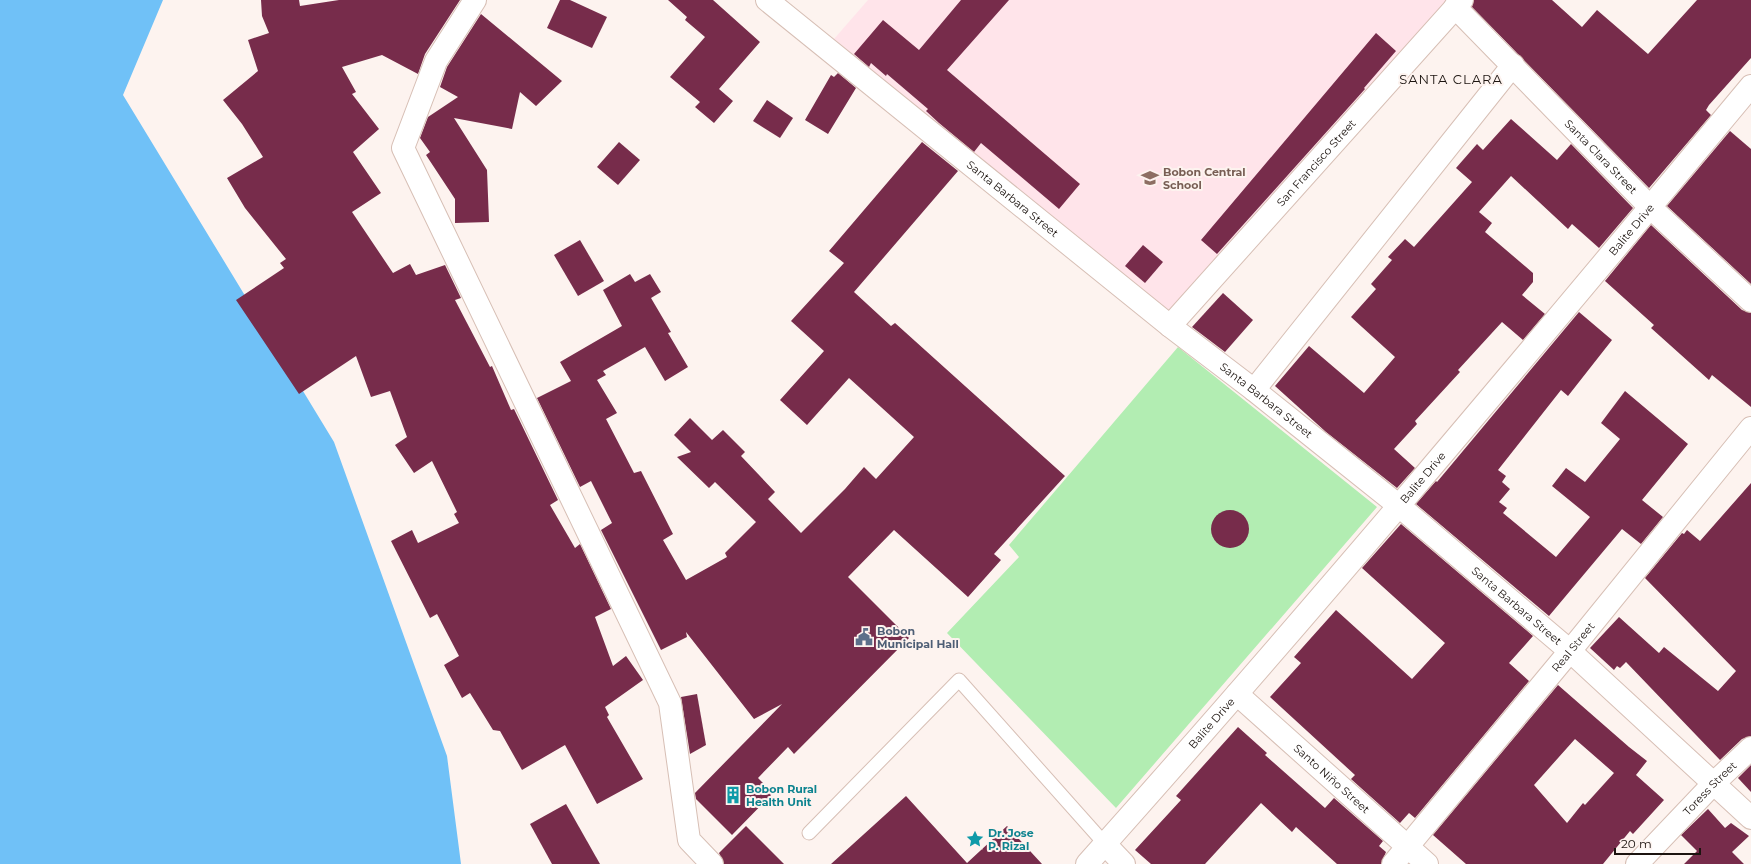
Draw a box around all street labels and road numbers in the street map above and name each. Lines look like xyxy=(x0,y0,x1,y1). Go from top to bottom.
street label: San Francisco Street xyxy=(1274,116,1359,209)
street label: Santa Clara Street xyxy=(1562,117,1641,197)
street label: Santa Barbara Street xyxy=(964,157,1062,240)
street label: Balite Drive xyxy=(1606,201,1657,258)
street label: Santa Barbara Street xyxy=(1217,360,1316,441)
street label: Balite Drive xyxy=(1397,449,1449,506)
street label: Santa Barbara Street xyxy=(1469,564,1565,648)
street label: Real Street xyxy=(1549,619,1598,675)
street label: Balite Drive xyxy=(1185,694,1238,752)
street label: Santo Niño Street xyxy=(1291,741,1373,817)
street label: Toress Street xyxy=(1680,758,1740,818)

